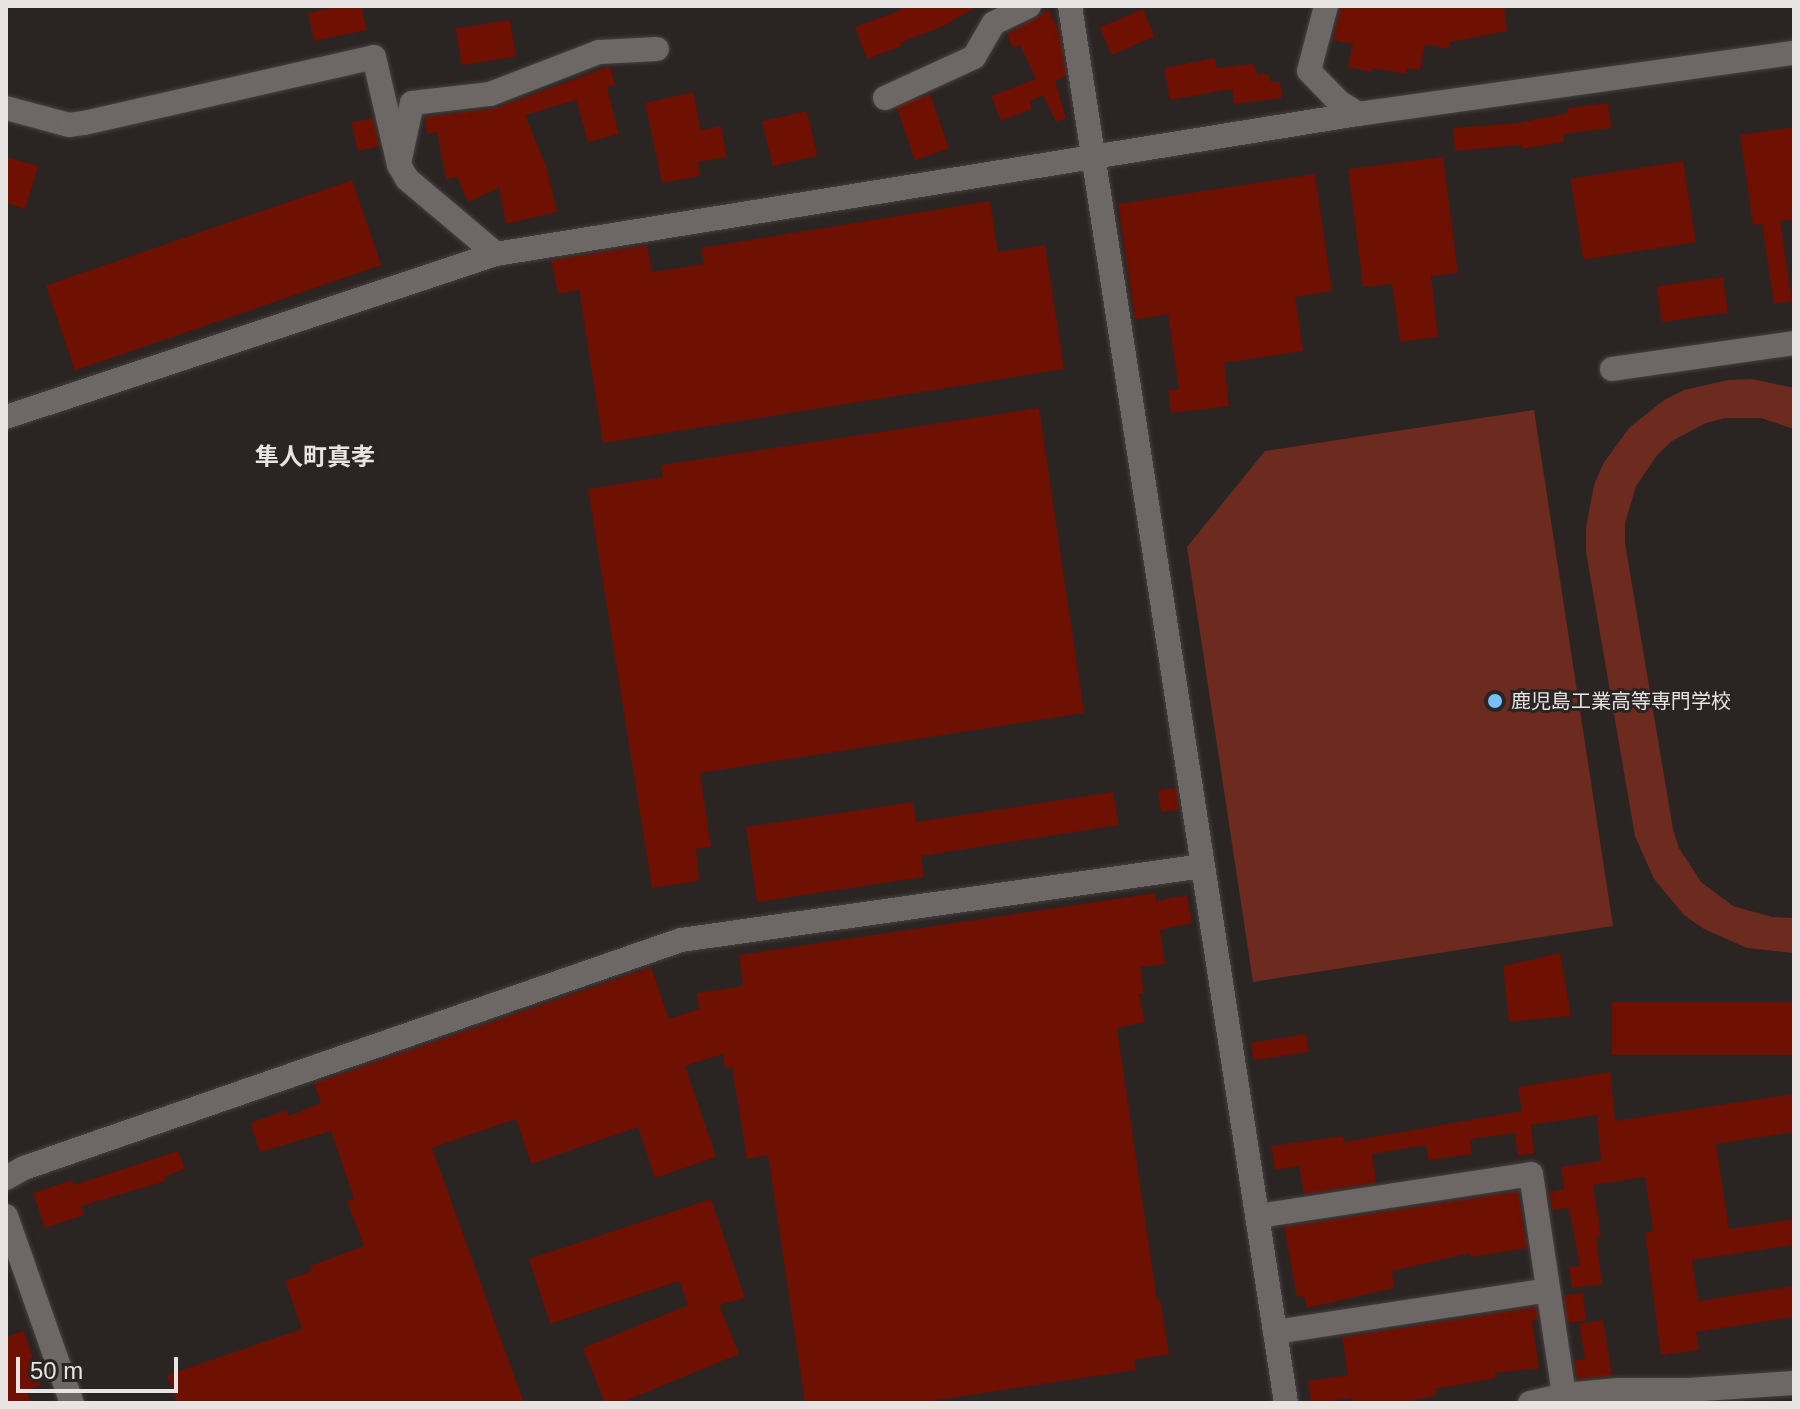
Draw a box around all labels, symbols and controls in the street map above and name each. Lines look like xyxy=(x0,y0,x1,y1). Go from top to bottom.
district label: 隼人町真孝 xyxy=(255,443,375,471)
place label: 鹿児島工業高等専門学校 xyxy=(1511,689,1731,713)
marker: 鹿児島工業高等専門学校 xyxy=(1486,692,1504,710)
scale bar xyxy=(20,1341,182,1391)
text: 50 m xyxy=(30,1357,83,1384)

